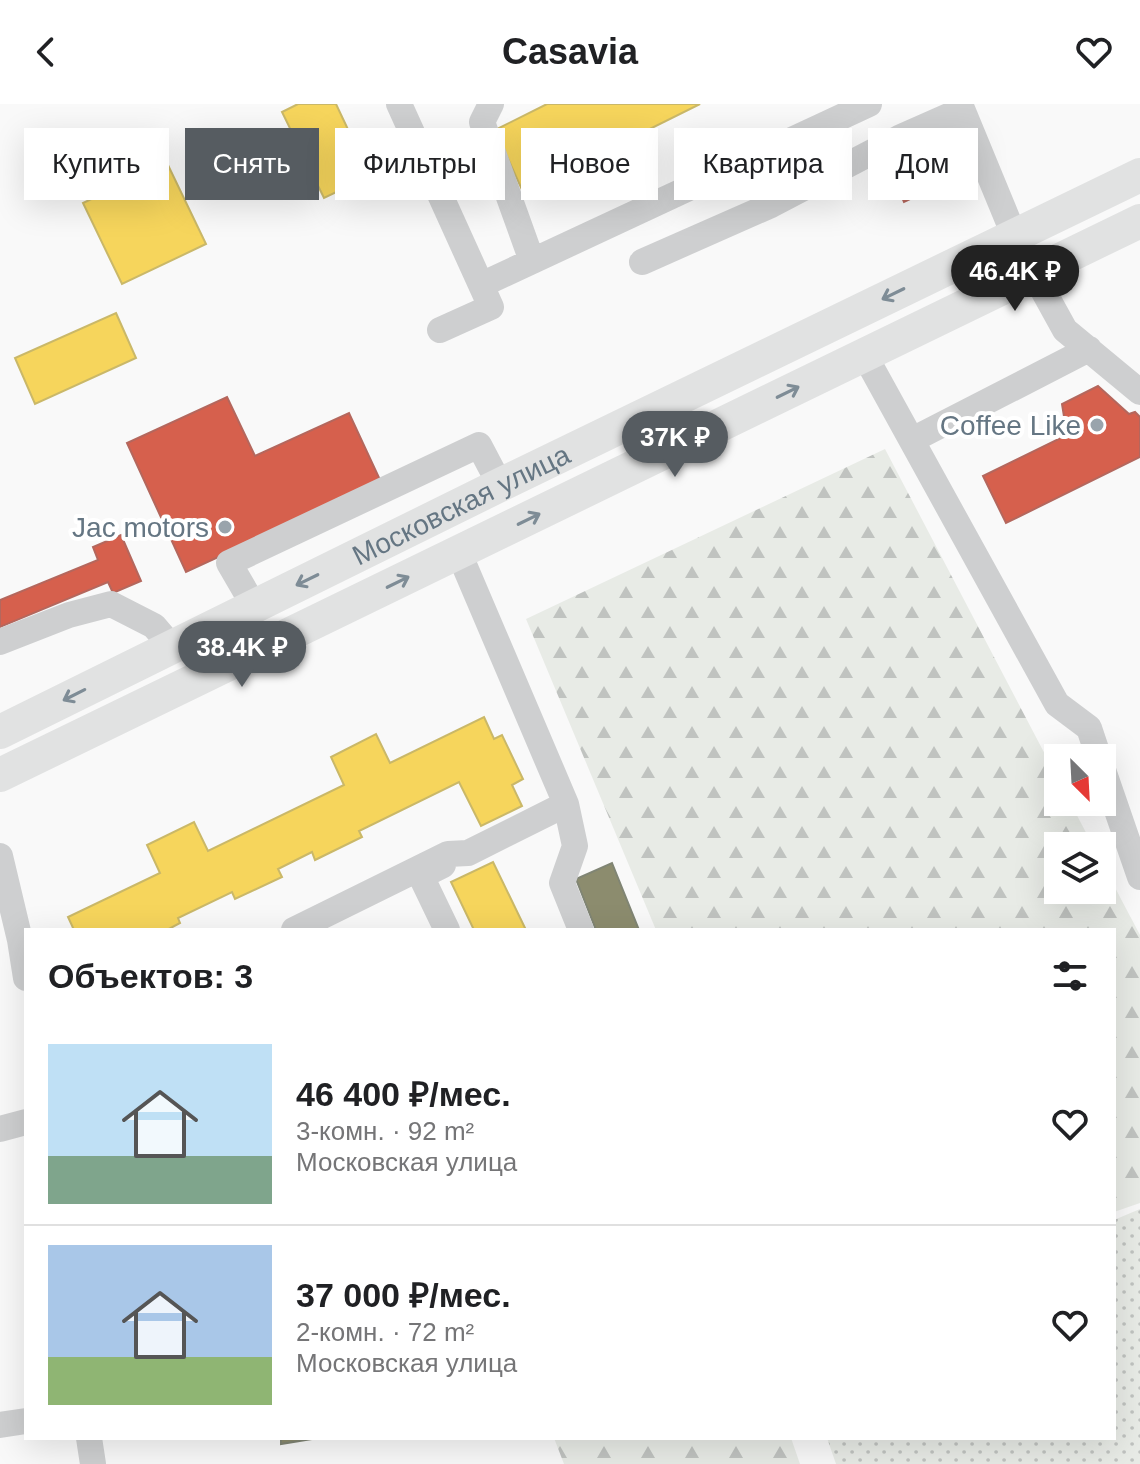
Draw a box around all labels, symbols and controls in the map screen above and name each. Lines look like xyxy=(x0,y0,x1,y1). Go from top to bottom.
icon: back xyxy=(24,30,68,74)
icon: heart xyxy=(1072,30,1116,74)
text: Casavia xyxy=(502,31,638,72)
chip: Купить xyxy=(24,128,169,200)
chip: Снять xyxy=(185,128,319,200)
chip: Фильтры xyxy=(335,128,505,200)
chip: Новое xyxy=(521,128,658,200)
chip: Квартира xyxy=(674,128,852,200)
chip: Дом xyxy=(868,128,978,200)
pin: 46.4K ₽ xyxy=(941,245,1089,313)
text: 46.4K ₽ xyxy=(969,256,1061,286)
one-way arrow xyxy=(881,287,905,302)
one-way arrow xyxy=(775,383,799,399)
place label: Coffee Like xyxy=(940,410,1081,441)
pin: 37K ₽ xyxy=(619,411,731,479)
marker: Coffee Like xyxy=(1088,416,1106,434)
text: 37K ₽ xyxy=(640,422,710,452)
street label: Московская улица xyxy=(347,438,575,571)
one-way arrow xyxy=(517,510,541,526)
place label: Jac motors xyxy=(72,512,209,543)
marker: Jac motors xyxy=(216,518,234,536)
one-way arrow xyxy=(296,573,320,588)
one-way arrow xyxy=(386,574,410,589)
pin: 38.4K ₽ xyxy=(168,621,316,689)
text: 38.4K ₽ xyxy=(196,632,288,662)
one-way arrow xyxy=(62,688,86,703)
north arrow xyxy=(1044,744,1116,816)
map controls xyxy=(1044,744,1116,904)
button: layers xyxy=(1044,832,1116,904)
icon: filters xyxy=(1048,954,1092,998)
text: Объектов: 3 xyxy=(48,957,253,995)
text: 46 400 ₽/мес. xyxy=(296,1075,511,1113)
icon: home xyxy=(112,1076,208,1172)
icon: heart xyxy=(1048,1102,1092,1146)
text: 3-комн. · 92 m² xyxy=(296,1116,474,1146)
text: Московская улица xyxy=(296,1147,517,1177)
text: 37 000 ₽/мес. xyxy=(296,1276,511,1314)
icon: home xyxy=(112,1277,208,1373)
icon: heart xyxy=(1048,1303,1092,1347)
text: 2-комн. · 72 m² xyxy=(296,1317,474,1347)
text: Московская улица xyxy=(296,1348,517,1378)

